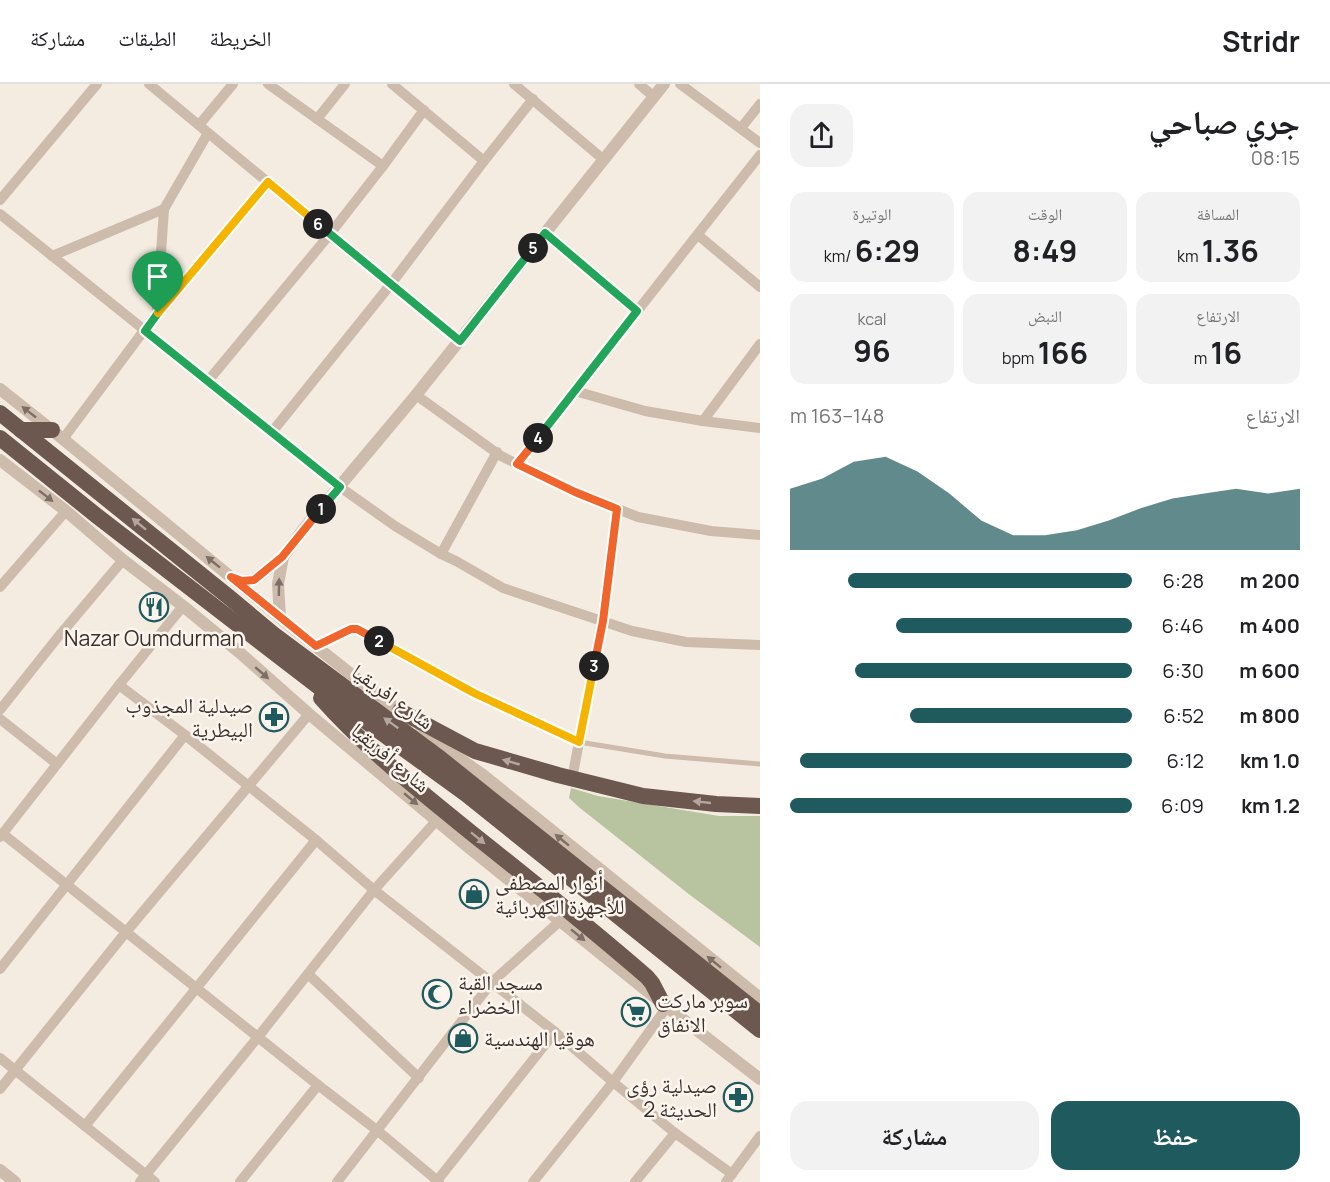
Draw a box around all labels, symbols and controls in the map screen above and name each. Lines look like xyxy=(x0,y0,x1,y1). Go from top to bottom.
text: Stridr xyxy=(1222,22,1300,60)
text: مشاركة xyxy=(30,24,85,52)
text: الطبقات xyxy=(118,24,177,52)
text: الخريطة xyxy=(210,24,271,52)
text: جري صباحي xyxy=(1148,99,1300,144)
button: share xyxy=(790,104,853,167)
text: 08:15 xyxy=(1251,144,1300,171)
text: الوتيرة xyxy=(853,203,891,225)
text: الوقت xyxy=(1028,203,1062,225)
text: المسافة xyxy=(1197,203,1239,225)
pin: 6 xyxy=(303,209,333,239)
text: 6 xyxy=(313,213,323,235)
text: 6:29 xyxy=(855,230,920,271)
text: 8:49 xyxy=(1013,230,1077,271)
text: 1.36 xyxy=(1202,230,1259,271)
pin: 5 xyxy=(518,233,548,263)
text: 5 xyxy=(528,237,538,259)
text: /km xyxy=(824,245,855,267)
text: km xyxy=(1177,245,1202,267)
pin xyxy=(132,251,183,313)
icon: arrive xyxy=(141,260,174,293)
text: النبض xyxy=(1028,305,1062,327)
text: الارتفاع xyxy=(1196,305,1240,327)
text: kcal xyxy=(857,308,887,330)
text: 96 xyxy=(853,330,891,371)
text: 166 xyxy=(1038,332,1088,373)
text: 16 xyxy=(1210,332,1242,373)
text: bpm xyxy=(1002,347,1038,369)
text: m xyxy=(1194,347,1210,369)
text: 148–163 m xyxy=(790,402,884,429)
text: الارتفاع xyxy=(1245,402,1300,429)
one-way arrow xyxy=(21,405,37,418)
pin: 4 xyxy=(523,423,553,453)
text: 4 xyxy=(533,427,543,449)
one-way arrow xyxy=(38,490,54,503)
pin: 1 xyxy=(306,494,336,524)
text: 1 xyxy=(317,498,325,520)
one-way arrow xyxy=(131,518,147,531)
one-way arrow xyxy=(205,556,220,568)
text: 6:28 xyxy=(1163,567,1204,594)
text: 200 m xyxy=(1240,567,1300,594)
one-way arrow xyxy=(274,577,283,596)
restaurant icon: Nazar Oumdurman xyxy=(138,591,170,623)
text: 6:46 xyxy=(1161,612,1204,639)
text: 400 m xyxy=(1240,612,1300,639)
place label: Nazar Oumdurman xyxy=(64,624,244,652)
pin: 2 xyxy=(364,626,394,656)
text: 2 xyxy=(374,630,384,652)
pin: 3 xyxy=(579,651,609,681)
text: 3 xyxy=(589,655,599,677)
street label: شارع افريقيا xyxy=(346,657,440,735)
text: 6:30 xyxy=(1162,657,1204,684)
text: 600 m xyxy=(1239,657,1300,684)
one-way arrow xyxy=(254,666,269,679)
place label: صيدلية المجذوب البيطرية xyxy=(125,691,253,743)
pharmacy icon: صيدلية المجذوب البيطرية xyxy=(258,701,290,733)
text: 6:52 xyxy=(1163,702,1204,729)
text: 800 m xyxy=(1239,702,1300,729)
street label: شارع أفريقيا xyxy=(346,716,436,798)
one-way arrow xyxy=(384,717,399,729)
text: 6:12 xyxy=(1166,747,1204,774)
text: 1.0 km xyxy=(1240,747,1300,774)
one-way arrow xyxy=(502,757,520,766)
one-way arrow xyxy=(403,792,419,805)
text: 6:09 xyxy=(1161,792,1204,819)
text: 1.2 km xyxy=(1241,792,1300,819)
one-way arrow xyxy=(692,797,711,807)
one-way arrow xyxy=(470,831,486,844)
one-way arrow xyxy=(554,833,570,846)
place label: أنوار المصطفى للأجهزة الكهربائية xyxy=(495,868,624,920)
shop icon: أنوار المصطفى للأجهزة الكهربائية xyxy=(458,878,490,910)
one-way arrow xyxy=(570,929,586,942)
one-way arrow xyxy=(706,955,722,968)
place label: مسجد القبة الخضراء xyxy=(458,968,543,1020)
mosque icon: مسجد القبة الخضراء xyxy=(421,978,453,1010)
place label: سوبر ماركت الانفاق xyxy=(657,986,748,1038)
supermarket icon: سوبر ماركت الانفاق xyxy=(620,996,652,1028)
shop icon: هوقيا الهندسية xyxy=(447,1022,479,1054)
place label: هوقيا الهندسية xyxy=(484,1024,595,1052)
place label: صيدلية رؤى الحديثة 2 xyxy=(626,1071,717,1123)
pharmacy icon: صيدلية رؤى الحديثة 2 xyxy=(722,1081,754,1113)
button: مشاركة xyxy=(790,1101,1039,1170)
button: حفظ xyxy=(1051,1101,1300,1170)

